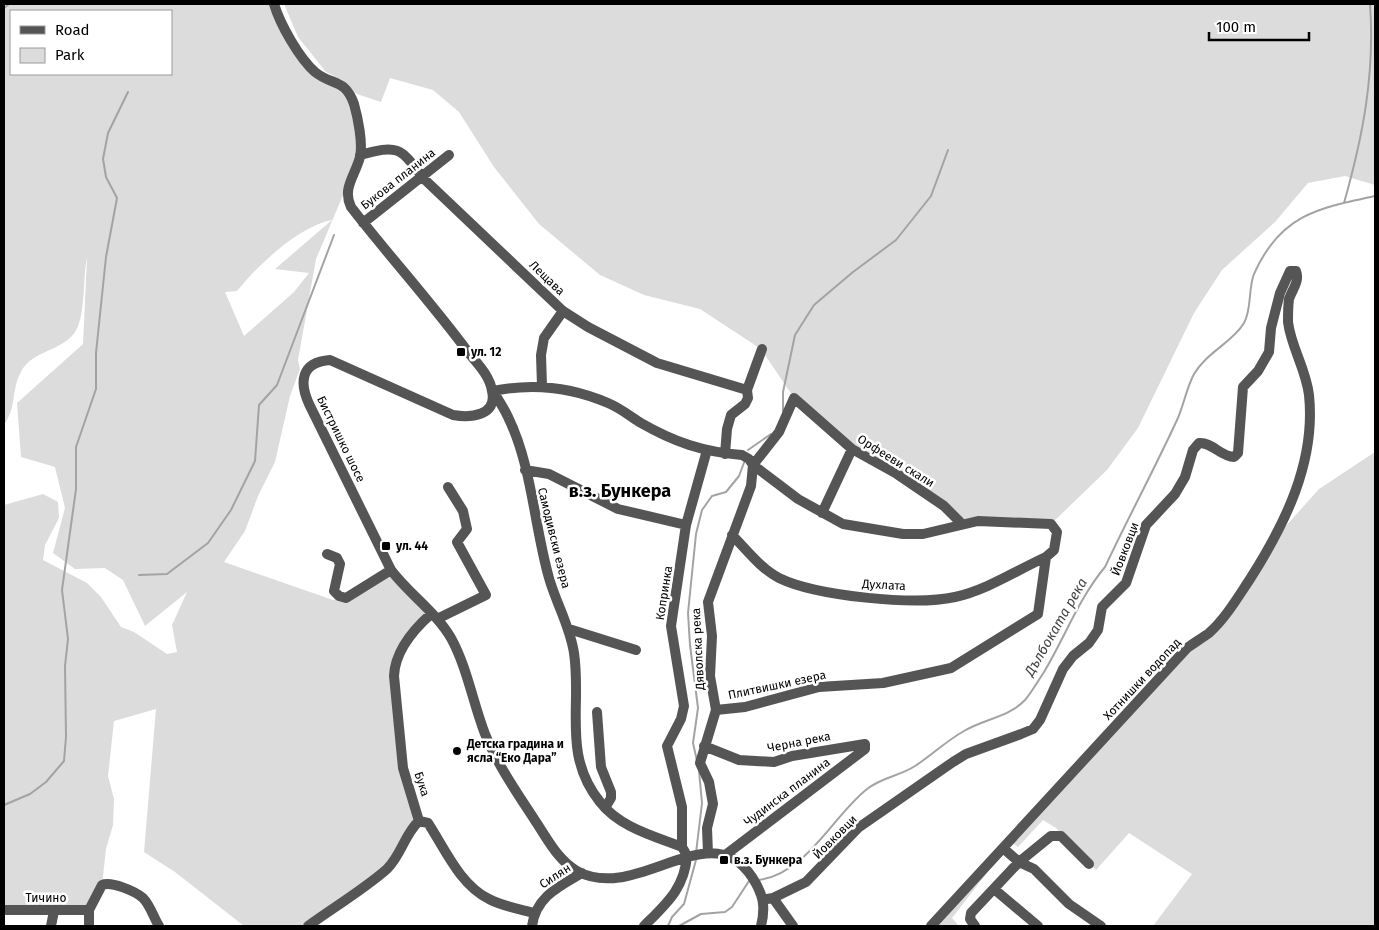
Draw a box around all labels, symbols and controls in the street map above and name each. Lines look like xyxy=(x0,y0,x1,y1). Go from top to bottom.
legend xyxy=(10,10,172,75)
scale bar xyxy=(1209,10,1309,42)
text: 100 m xyxy=(1216,18,1256,36)
text: Road xyxy=(55,21,90,39)
text: Park xyxy=(55,46,85,64)
street label: Букова планина xyxy=(358,146,438,212)
street label: Лещава xyxy=(526,258,568,298)
place label: ул. 12 xyxy=(470,345,501,359)
marker: ул. 12 xyxy=(455,346,467,358)
street label: Бистришко шосе xyxy=(314,394,368,484)
street label: Орфееви скали xyxy=(855,432,937,490)
district label: в.з. Бункера xyxy=(569,480,671,502)
street label: Самодивски езера xyxy=(535,486,573,590)
street label: Йовковци xyxy=(1107,520,1142,578)
place label: ул. 44 xyxy=(395,539,428,553)
marker: ул. 44 xyxy=(380,540,392,552)
street label: Копринка xyxy=(653,565,675,621)
water label: Дълбоката река xyxy=(1021,575,1091,680)
street label: Духлата xyxy=(861,577,906,593)
street label: Дяволска река xyxy=(689,608,707,691)
street label: Хотнишки водопад xyxy=(1101,635,1184,723)
street label: Плитвишки езера xyxy=(727,668,827,702)
street label: Черна река xyxy=(766,729,832,755)
place label: Детска градина и ясла “Еко Дара” xyxy=(466,737,564,765)
marker: Детска градина и ясла “Еко Дара” xyxy=(451,745,463,757)
street label: Чудинска планина xyxy=(741,755,833,829)
street label: Бука xyxy=(411,770,433,798)
street label: Йовковци xyxy=(810,812,860,862)
place label: в.з. Бункера xyxy=(734,853,803,867)
marker: в.з. Бункера xyxy=(718,854,730,866)
street label: Силян xyxy=(537,861,573,891)
street label: Тичино xyxy=(26,891,67,905)

